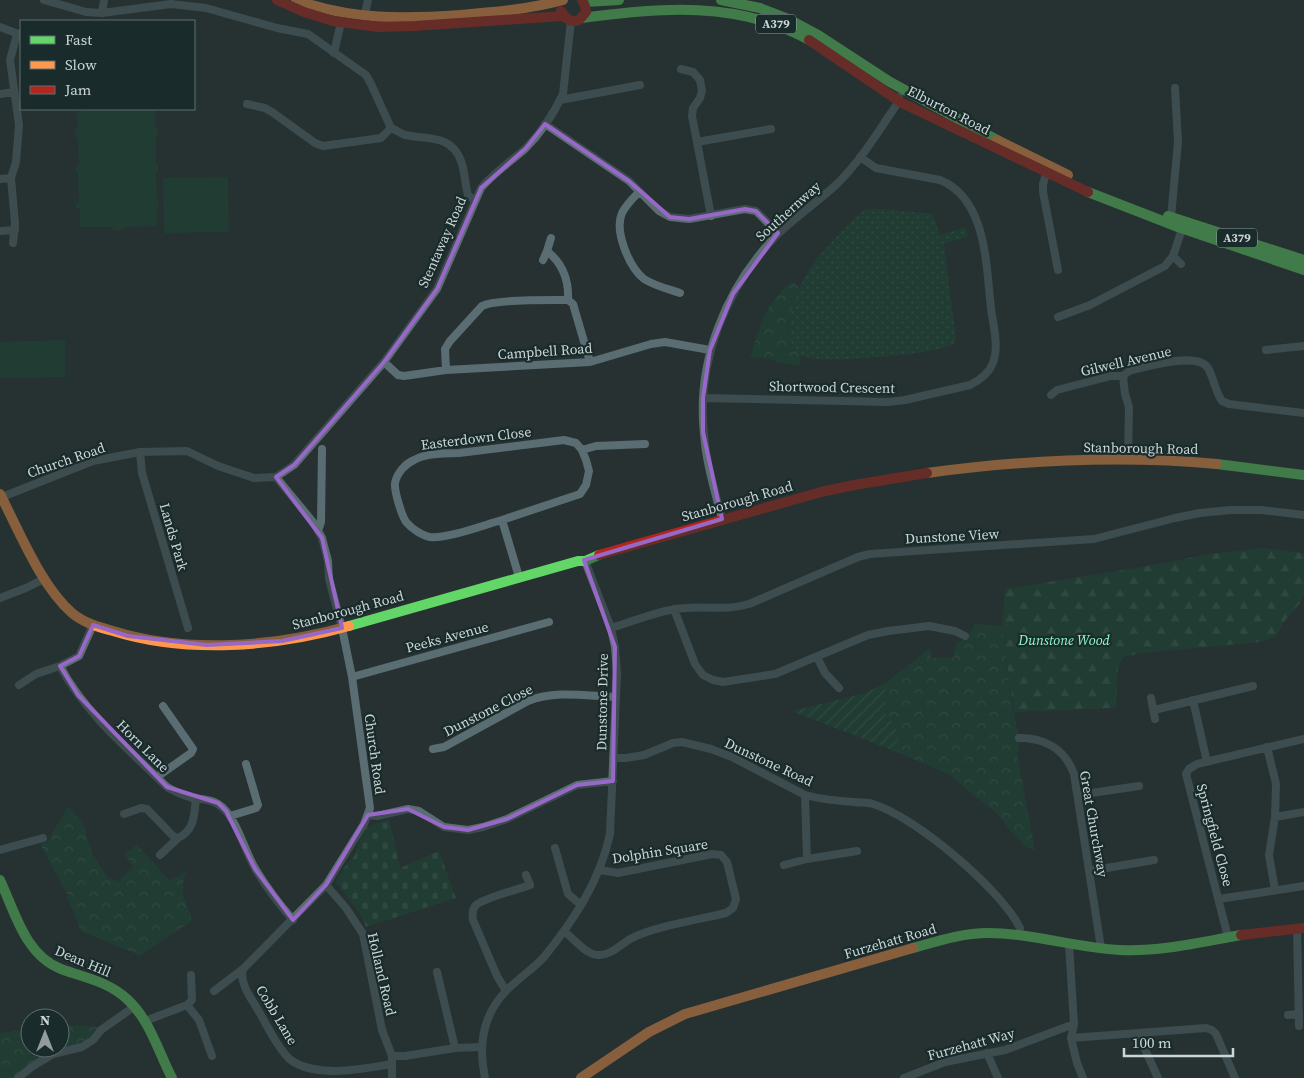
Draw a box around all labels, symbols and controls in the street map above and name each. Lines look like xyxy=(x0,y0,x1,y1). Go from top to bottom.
road number: A379 xyxy=(756,14,796,34)
legend xyxy=(20,20,195,110)
text: Fast xyxy=(65,29,92,50)
text: Slow xyxy=(65,54,97,75)
text: Jam xyxy=(64,79,92,100)
street label: Elburton Road xyxy=(904,81,994,140)
street label: Southernway xyxy=(751,176,826,246)
street label: Stentaway Road xyxy=(413,193,471,291)
road number: A379 xyxy=(1217,228,1257,248)
street label: Campbell Road xyxy=(497,338,593,364)
street label: Gilwell Avenue xyxy=(1079,341,1173,381)
street label: Shortwood Crescent xyxy=(769,376,895,398)
street label: Easterdown Close xyxy=(420,421,532,455)
street label: Church Road xyxy=(24,437,108,483)
street label: Stanborough Road xyxy=(1083,437,1199,459)
street label: Stanborough Road xyxy=(679,476,795,526)
street label: Lands Park xyxy=(155,501,193,574)
street label: Dunstone View xyxy=(904,524,1000,548)
street label: Stanborough Road xyxy=(290,585,406,635)
street label: Peeks Avenue xyxy=(403,616,491,658)
park label: Dunstone Wood xyxy=(1017,630,1111,650)
street label: Dunstone Drive xyxy=(591,653,613,751)
street label: Dunstone Close xyxy=(440,679,536,741)
street label: Church Road xyxy=(359,712,391,796)
street label: Horn Lane xyxy=(112,715,174,777)
street label: Dunstone Road xyxy=(721,733,817,791)
street label: Great Churchway xyxy=(1075,769,1113,880)
street label: Springfield Close xyxy=(1192,781,1238,889)
street label: Dolphin Square xyxy=(611,834,709,868)
street label: Furzehatt Road xyxy=(842,918,938,964)
street label: Holland Road xyxy=(363,930,401,1018)
street label: Dean Hill xyxy=(52,940,114,982)
street label: Cobb Lane xyxy=(251,981,303,1049)
north arrow xyxy=(20,1008,70,1058)
text: N xyxy=(40,1010,50,1030)
street label: Furzehatt Way xyxy=(925,1023,1018,1065)
scale bar xyxy=(1124,1026,1233,1058)
text: 100 m xyxy=(1132,1032,1172,1053)

